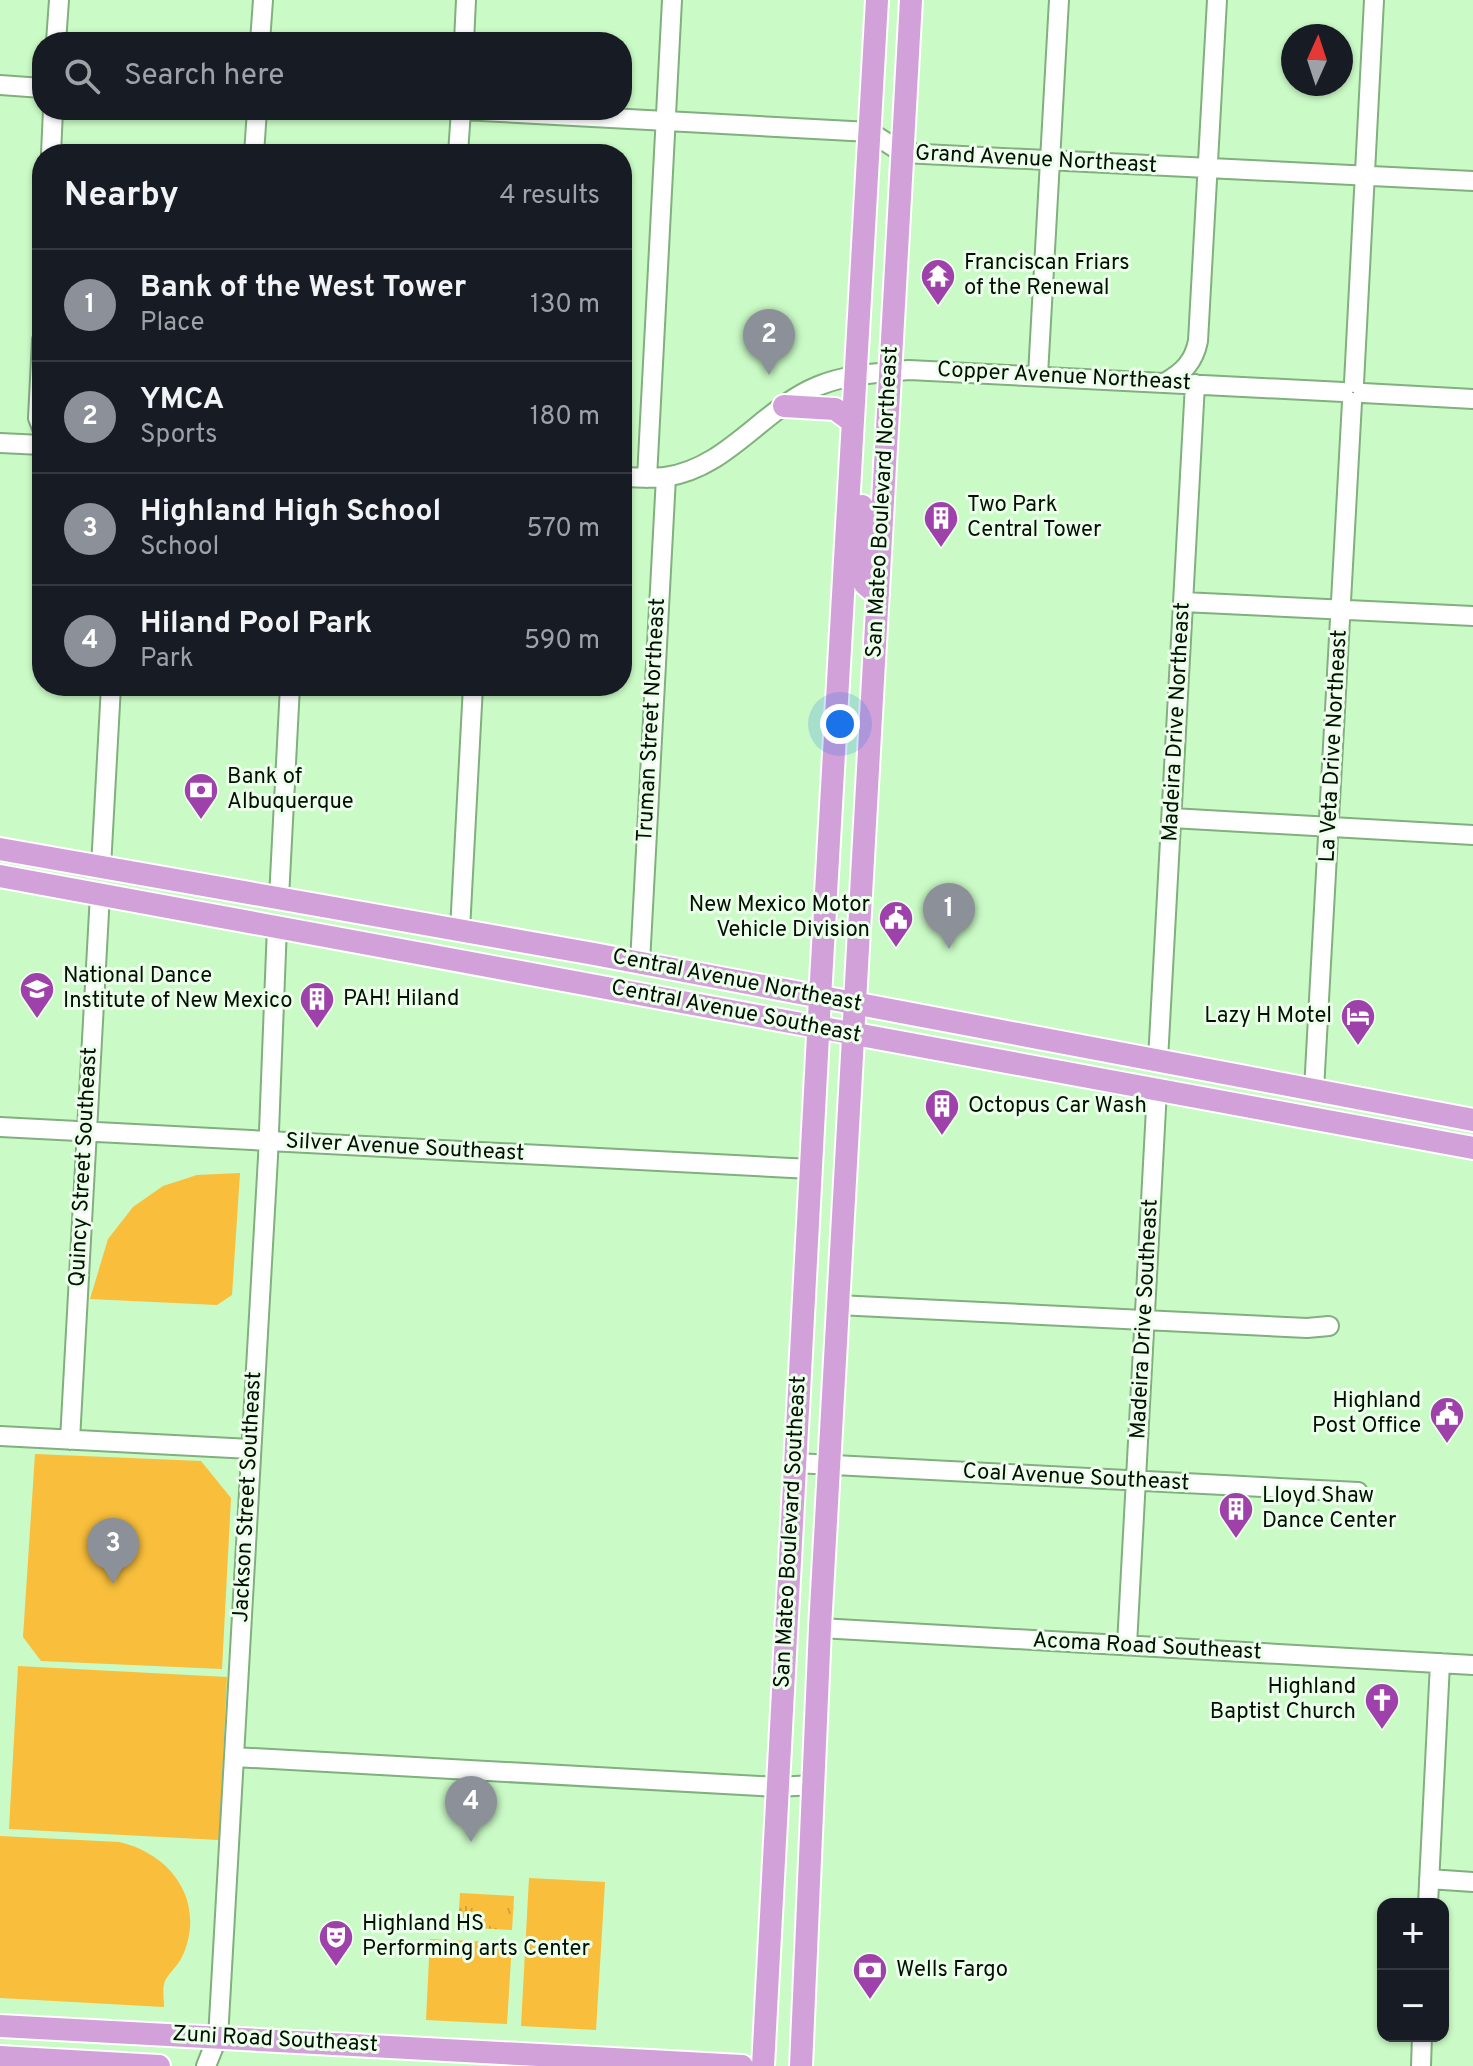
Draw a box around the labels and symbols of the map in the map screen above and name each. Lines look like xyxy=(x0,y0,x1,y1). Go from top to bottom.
north arrow xyxy=(1281,24,1353,96)
street label: Grand Avenue Northeast xyxy=(914,140,1158,180)
place label: Franciscan Friars of the Renewal xyxy=(964,250,1130,302)
temple icon: Franciscan Friars of the Renewal xyxy=(919,257,957,307)
pin: 2 xyxy=(743,309,795,375)
street label: San Mateo Boulevard Northeast xyxy=(861,345,905,659)
street label: Copper Avenue Northeast xyxy=(936,357,1192,397)
place label: Two Park Central Tower xyxy=(967,492,1102,544)
building icon: Two Park Central Tower xyxy=(922,499,960,549)
street label: Truman Street Northeast xyxy=(632,597,672,843)
street label: Madeira Drive Northeast xyxy=(1157,602,1197,842)
street label: La Veta Drive Northeast xyxy=(1314,629,1354,863)
your location xyxy=(820,704,860,744)
place label: Bank of Albuquerque xyxy=(227,764,354,816)
bank icon: Bank of Albuquerque xyxy=(182,771,220,821)
pin: 1 xyxy=(923,883,975,949)
place label: New Mexico Motor Vehicle Division xyxy=(689,892,870,944)
public building icon: New Mexico Motor Vehicle Division xyxy=(877,899,915,949)
street label: Central Avenue Northeast xyxy=(610,944,864,1018)
place label: National Dance Institute of New Mexico xyxy=(63,963,292,1015)
school or university icon: National Dance Institute of New Mexico xyxy=(18,970,56,1020)
street label: Central Avenue Southeast xyxy=(609,975,863,1049)
building icon: PAH! Hiland xyxy=(298,980,336,1030)
place label: PAH! Hiland xyxy=(343,986,459,1013)
hotel icon: Lazy H Motel xyxy=(1339,997,1377,1047)
place label: Lazy H Motel xyxy=(1204,1003,1332,1030)
street label: Quincy Street Southeast xyxy=(64,1046,104,1288)
building icon: Octopus Car Wash xyxy=(923,1087,961,1137)
place label: Octopus Car Wash xyxy=(968,1093,1147,1120)
street label: Silver Avenue Southeast xyxy=(285,1128,525,1168)
street label: Madeira Drive Southeast xyxy=(1125,1198,1165,1440)
street label: Jackson Street Southeast xyxy=(228,1371,268,1623)
street label: San Mateo Boulevard Southeast xyxy=(769,1375,813,1689)
place label: Highland Post Office xyxy=(1312,1388,1421,1440)
public building icon: Highland Post Office xyxy=(1428,1395,1466,1445)
street label: Coal Avenue Southeast xyxy=(962,1459,1190,1497)
place label: Lloyd Shaw Dance Center xyxy=(1262,1483,1397,1535)
building icon: Lloyd Shaw Dance Center xyxy=(1217,1490,1255,1540)
pin: 3 xyxy=(87,1518,139,1584)
street label: Acoma Road Southeast xyxy=(1032,1628,1262,1666)
place label: Highland Baptist Church xyxy=(1210,1674,1356,1726)
church icon: Highland Baptist Church xyxy=(1363,1681,1401,1731)
pin: 4 xyxy=(445,1776,497,1842)
place label: Highland HS Performing arts Center xyxy=(362,1911,591,1963)
theatre icon: Highland HS Performing arts Center xyxy=(317,1918,355,1968)
bank icon: Wells Fargo xyxy=(851,1951,889,2001)
place label: Wells Fargo xyxy=(896,1957,1008,1984)
street label: Zuni Road Southeast xyxy=(172,2021,378,2059)

